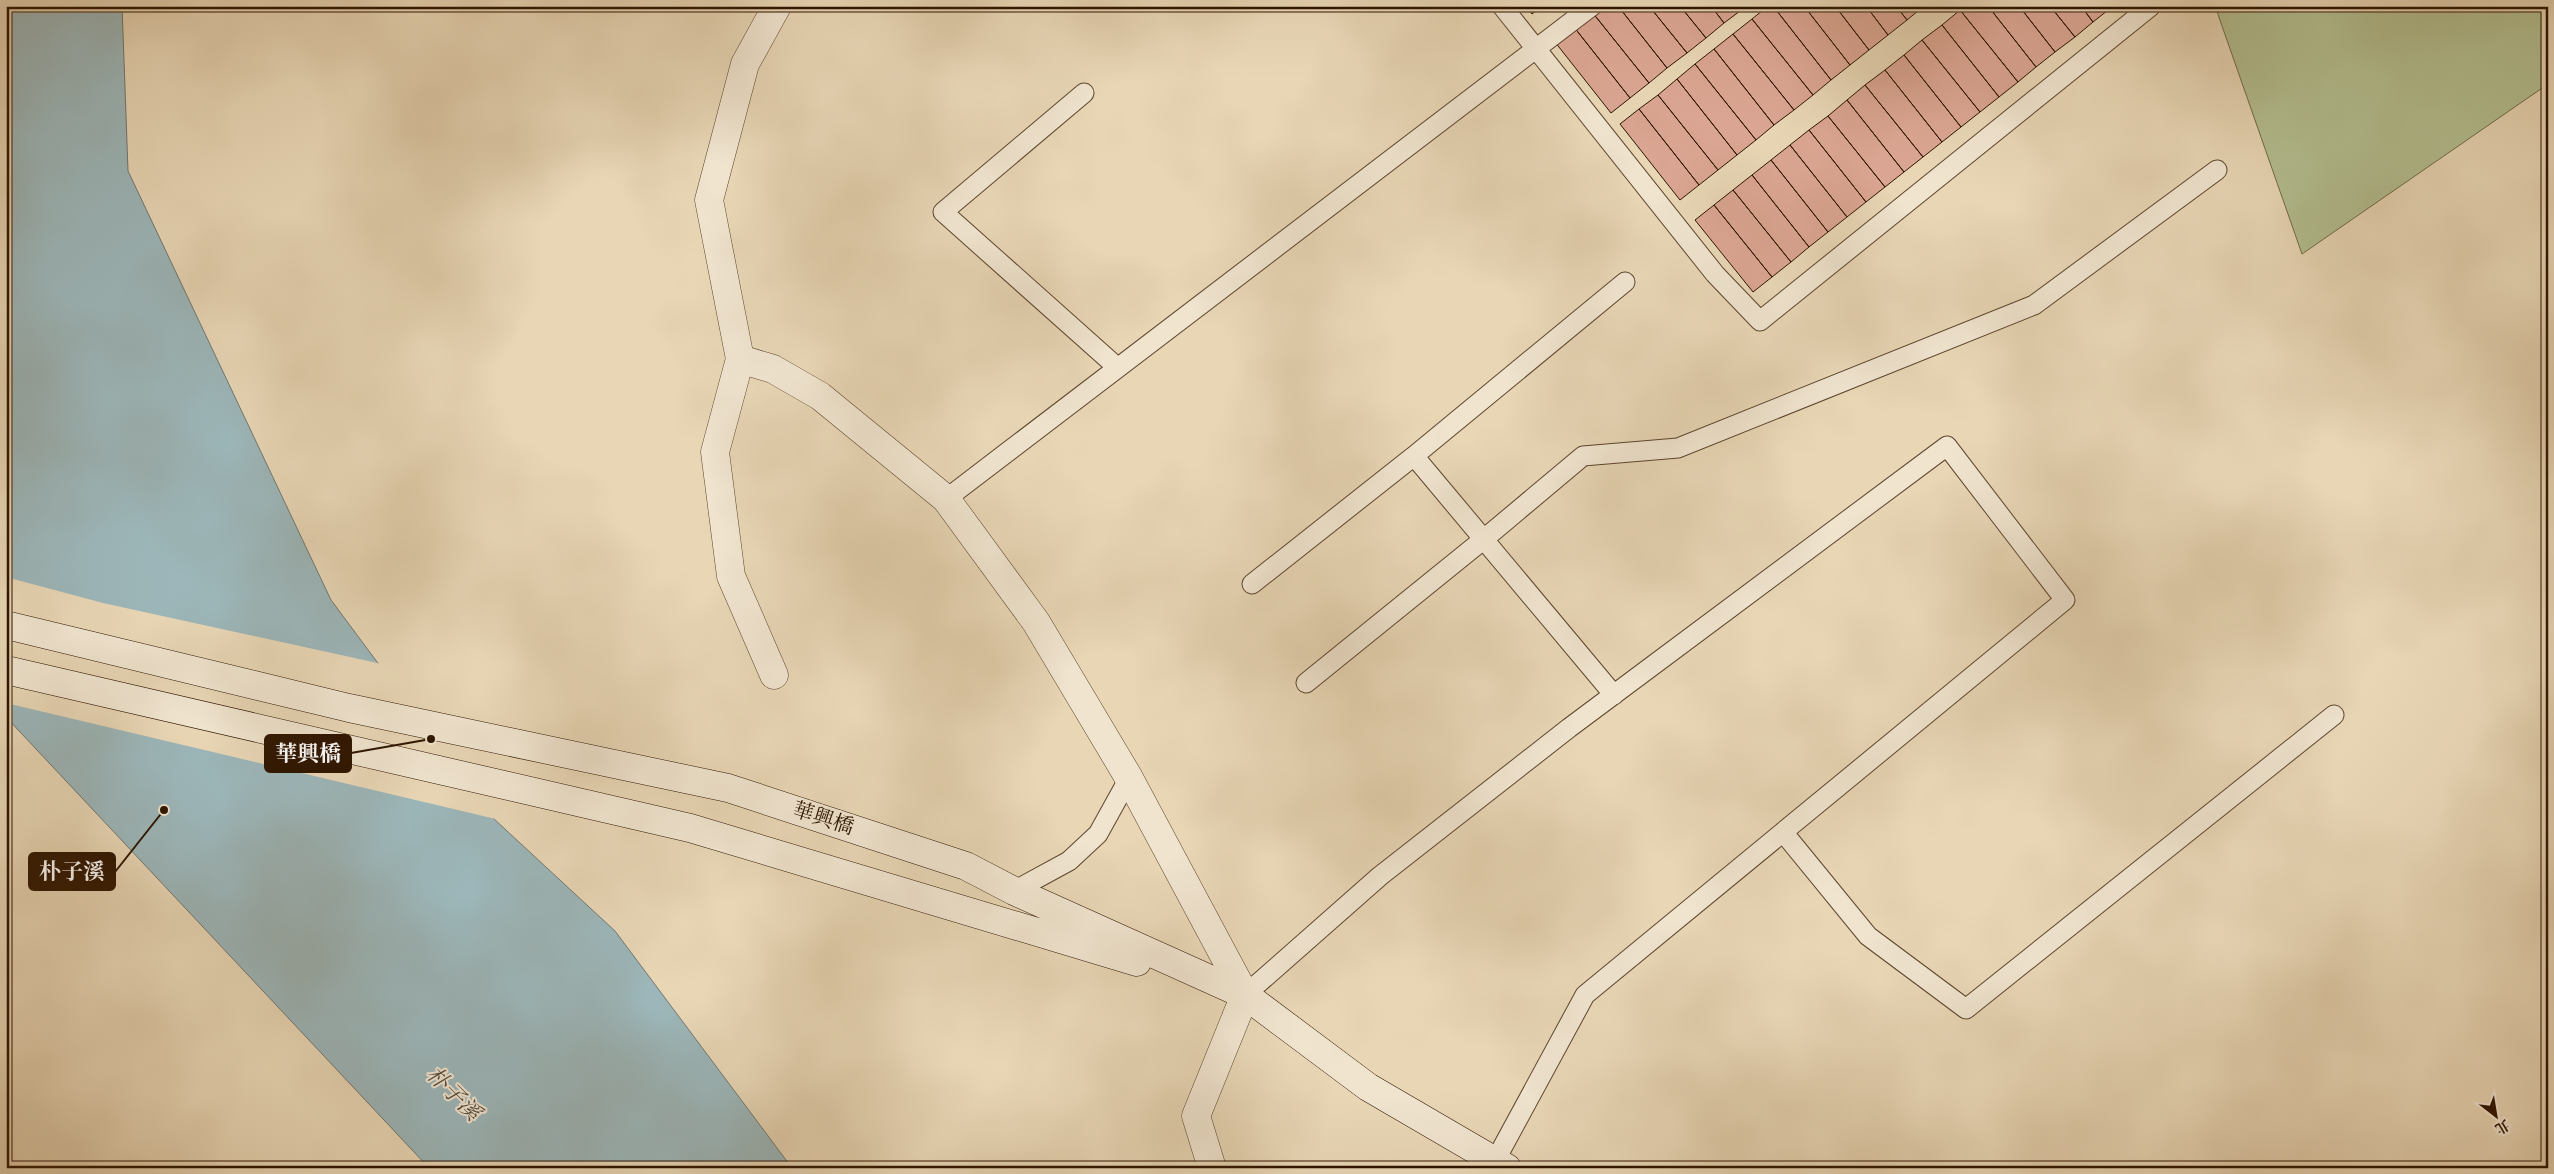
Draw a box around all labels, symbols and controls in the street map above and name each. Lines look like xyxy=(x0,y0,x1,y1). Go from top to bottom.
callout: 華興橋 xyxy=(265,735,351,772)
text: 華興橋 xyxy=(275,741,341,768)
street label: 華興橋 xyxy=(789,797,857,841)
callout: 朴子溪 xyxy=(29,853,115,890)
text: 朴子溪 xyxy=(39,859,105,886)
water label: 朴子溪 xyxy=(420,1061,487,1128)
north arrow xyxy=(2472,1092,2522,1142)
text: 北 xyxy=(2492,1115,2513,1138)

